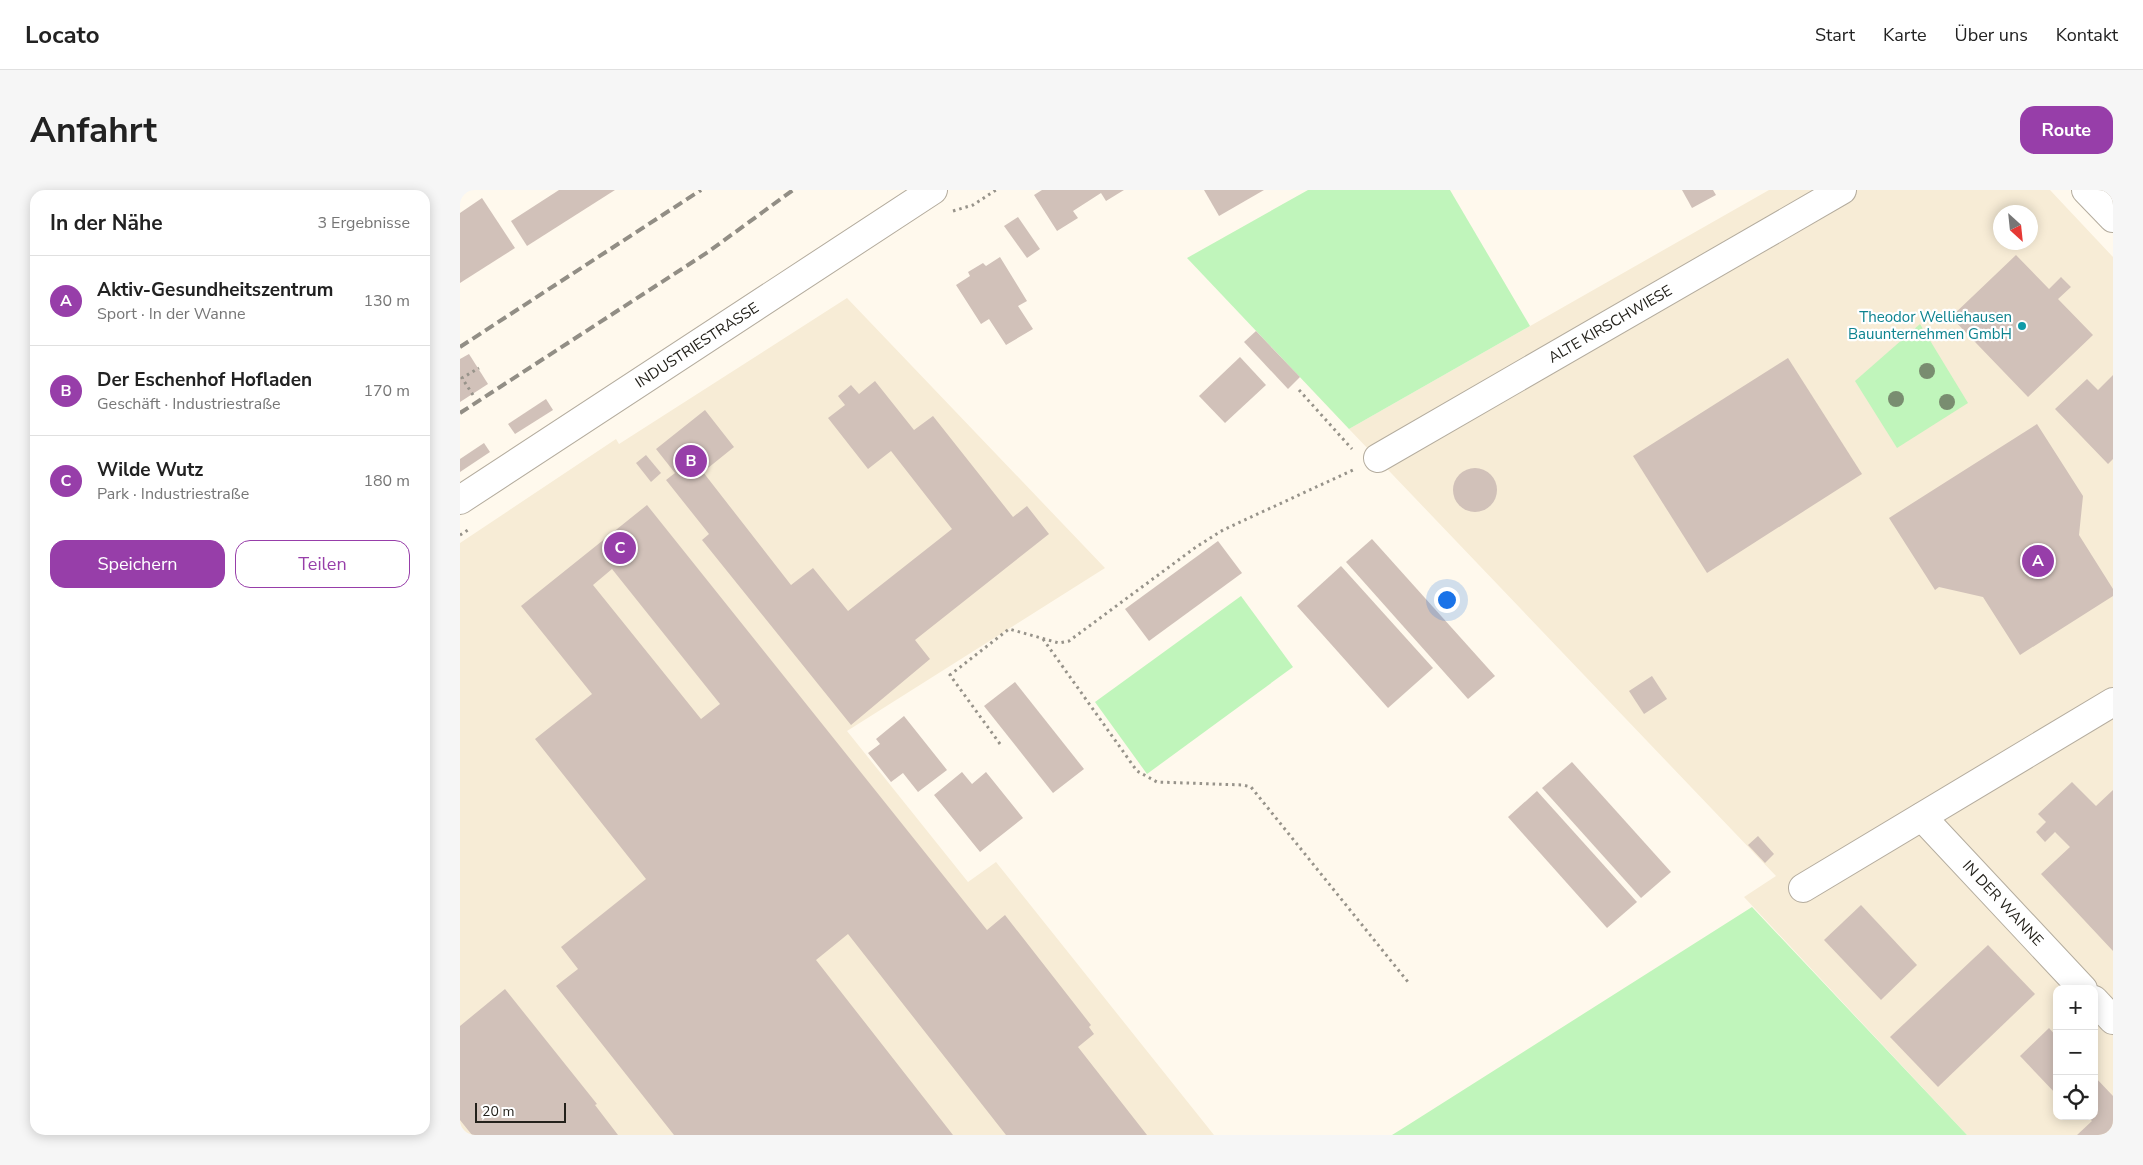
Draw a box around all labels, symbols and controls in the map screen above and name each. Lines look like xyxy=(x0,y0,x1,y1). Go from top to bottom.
text: Locato xyxy=(25,19,100,51)
text: Start xyxy=(1815,23,1855,47)
text: Karte xyxy=(1883,23,1927,47)
text: Über uns xyxy=(1955,23,2028,47)
text: Kontakt xyxy=(2056,23,2118,47)
button: Route xyxy=(2020,106,2113,154)
text: Anfahrt xyxy=(30,107,157,154)
north arrow xyxy=(1993,205,2038,250)
text: In der Nähe xyxy=(50,209,163,237)
text: 3 Ergebnisse xyxy=(317,212,410,234)
text: Aktiv-Gesundheitszentrum xyxy=(97,277,334,303)
street label: ALTE KIRSCHWIESE xyxy=(1545,280,1675,368)
text: A xyxy=(60,290,72,312)
text: 130 m xyxy=(363,290,410,312)
street label: INDUSTRIESTRASSE xyxy=(631,298,763,392)
text: Sport · In der Wanne xyxy=(97,303,246,325)
place label: Theodor Welliehausen Bauunternehmen GmbH xyxy=(1848,307,2012,344)
marker: Theodor Welliehausen Bauunternehmen GmbH xyxy=(2016,320,2028,332)
text: Der Eschenhof Hofladen xyxy=(97,367,312,393)
text: B xyxy=(60,380,72,402)
text: 170 m xyxy=(363,380,410,402)
text: Geschäft · Industriestraße xyxy=(97,393,281,415)
pin: B xyxy=(675,442,707,480)
text: Wilde Wutz xyxy=(97,457,203,483)
text: C xyxy=(61,470,71,492)
text: 180 m xyxy=(363,470,410,492)
text: Park · Industriestraße xyxy=(97,483,249,505)
pin: C xyxy=(604,529,636,567)
button: Speichern xyxy=(50,540,225,588)
button: Teilen xyxy=(235,540,410,588)
pin: A xyxy=(2022,542,2054,580)
your location xyxy=(1434,587,1460,613)
street label: IN DER WANNE xyxy=(1958,856,2048,950)
map controls xyxy=(2053,985,2098,1120)
button: + xyxy=(2053,985,2098,1030)
button: − xyxy=(2053,1030,2098,1075)
button: locate xyxy=(2053,1075,2098,1120)
scale bar xyxy=(475,1100,566,1123)
text: 20 m xyxy=(482,1102,514,1121)

